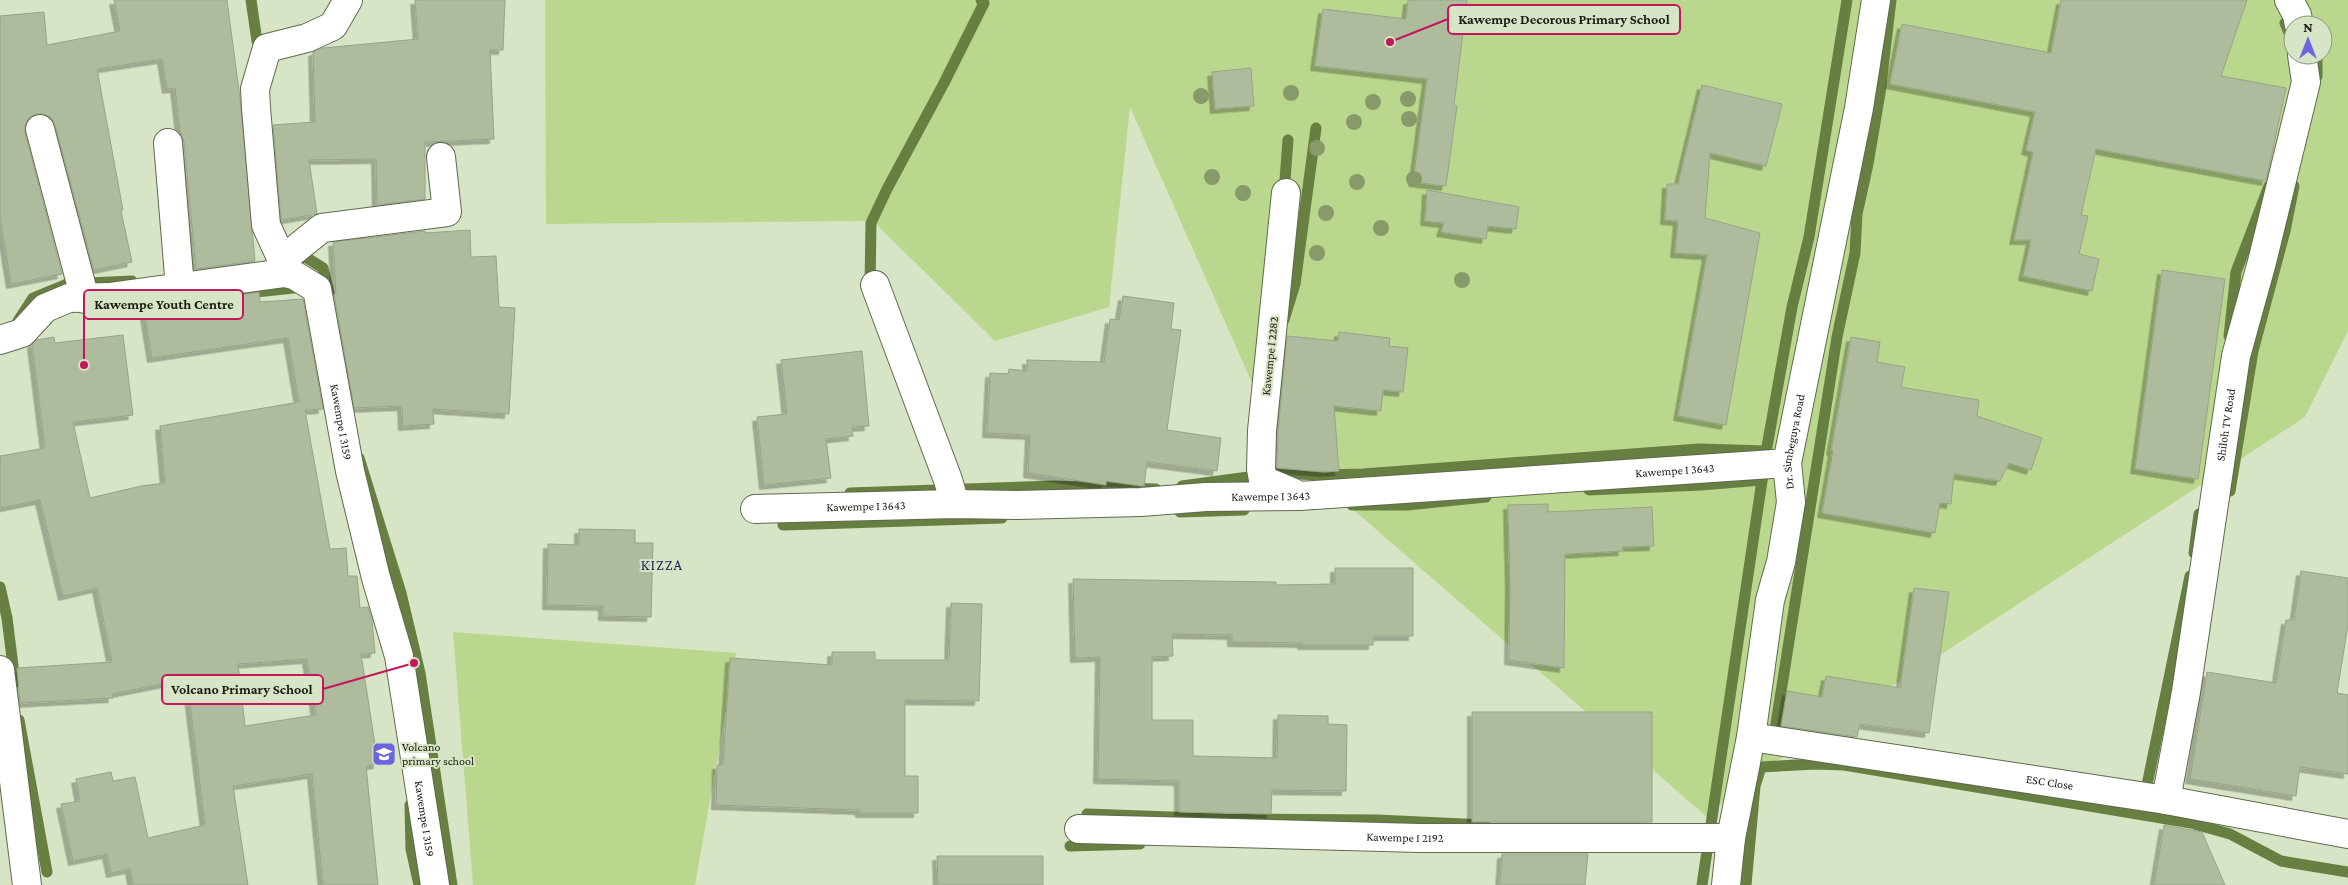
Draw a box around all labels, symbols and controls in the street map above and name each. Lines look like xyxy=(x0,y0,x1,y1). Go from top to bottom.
callout: Kawempe Decorous Primary School xyxy=(1448,5,1680,34)
text: Kawempe Decorous Primary School xyxy=(1458,11,1670,27)
north arrow xyxy=(2283,15,2333,65)
text: N xyxy=(2303,19,2313,35)
callout: Kawempe Youth Centre xyxy=(84,290,243,319)
text: Kawempe Youth Centre xyxy=(94,296,234,312)
street label: Kawempe I 2282 xyxy=(1259,316,1281,396)
street label: Kawempe I 3159 xyxy=(327,383,355,461)
street label: Shiloh TV Road xyxy=(2213,387,2238,462)
street label: Dr. Simbeguya Road xyxy=(1780,392,1808,490)
street label: Kawempe I 3643 xyxy=(1635,461,1715,480)
street label: Kawempe I 3643 xyxy=(1231,488,1311,504)
street label: Kawempe I 3643 xyxy=(826,498,906,514)
district label: KIZZA xyxy=(641,557,683,573)
callout: Volcano Primary School xyxy=(162,675,323,704)
text: Volcano Primary School xyxy=(170,681,313,697)
place label: Volcano primary school xyxy=(402,740,474,768)
school or university icon: Volcano primary school xyxy=(371,741,397,767)
street label: ESC Close xyxy=(2025,772,2074,793)
street label: Kawempe I 3159 xyxy=(412,780,437,858)
street label: Kawempe I 2192 xyxy=(1366,830,1444,845)

